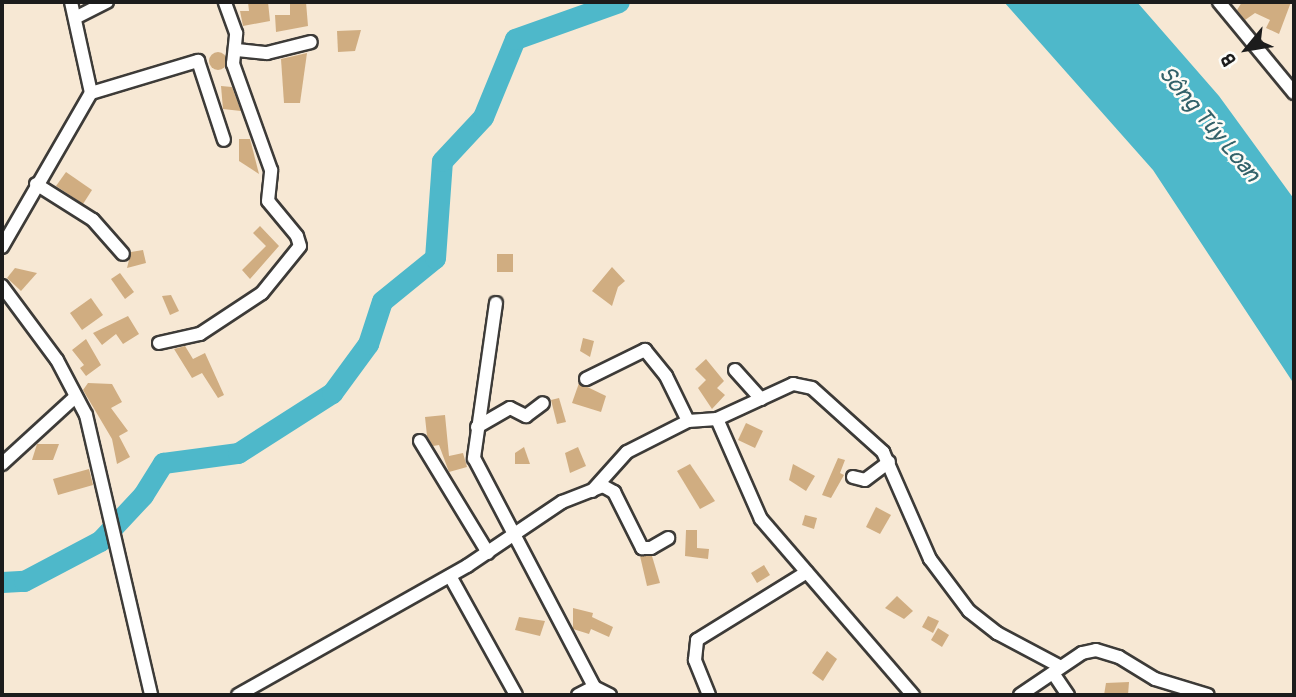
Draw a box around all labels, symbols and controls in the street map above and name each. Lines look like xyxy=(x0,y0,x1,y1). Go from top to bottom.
north arrow xyxy=(1212,14,1282,84)
text: B xyxy=(1216,49,1242,70)
water label: Sông Túy Loan xyxy=(1152,60,1266,188)

